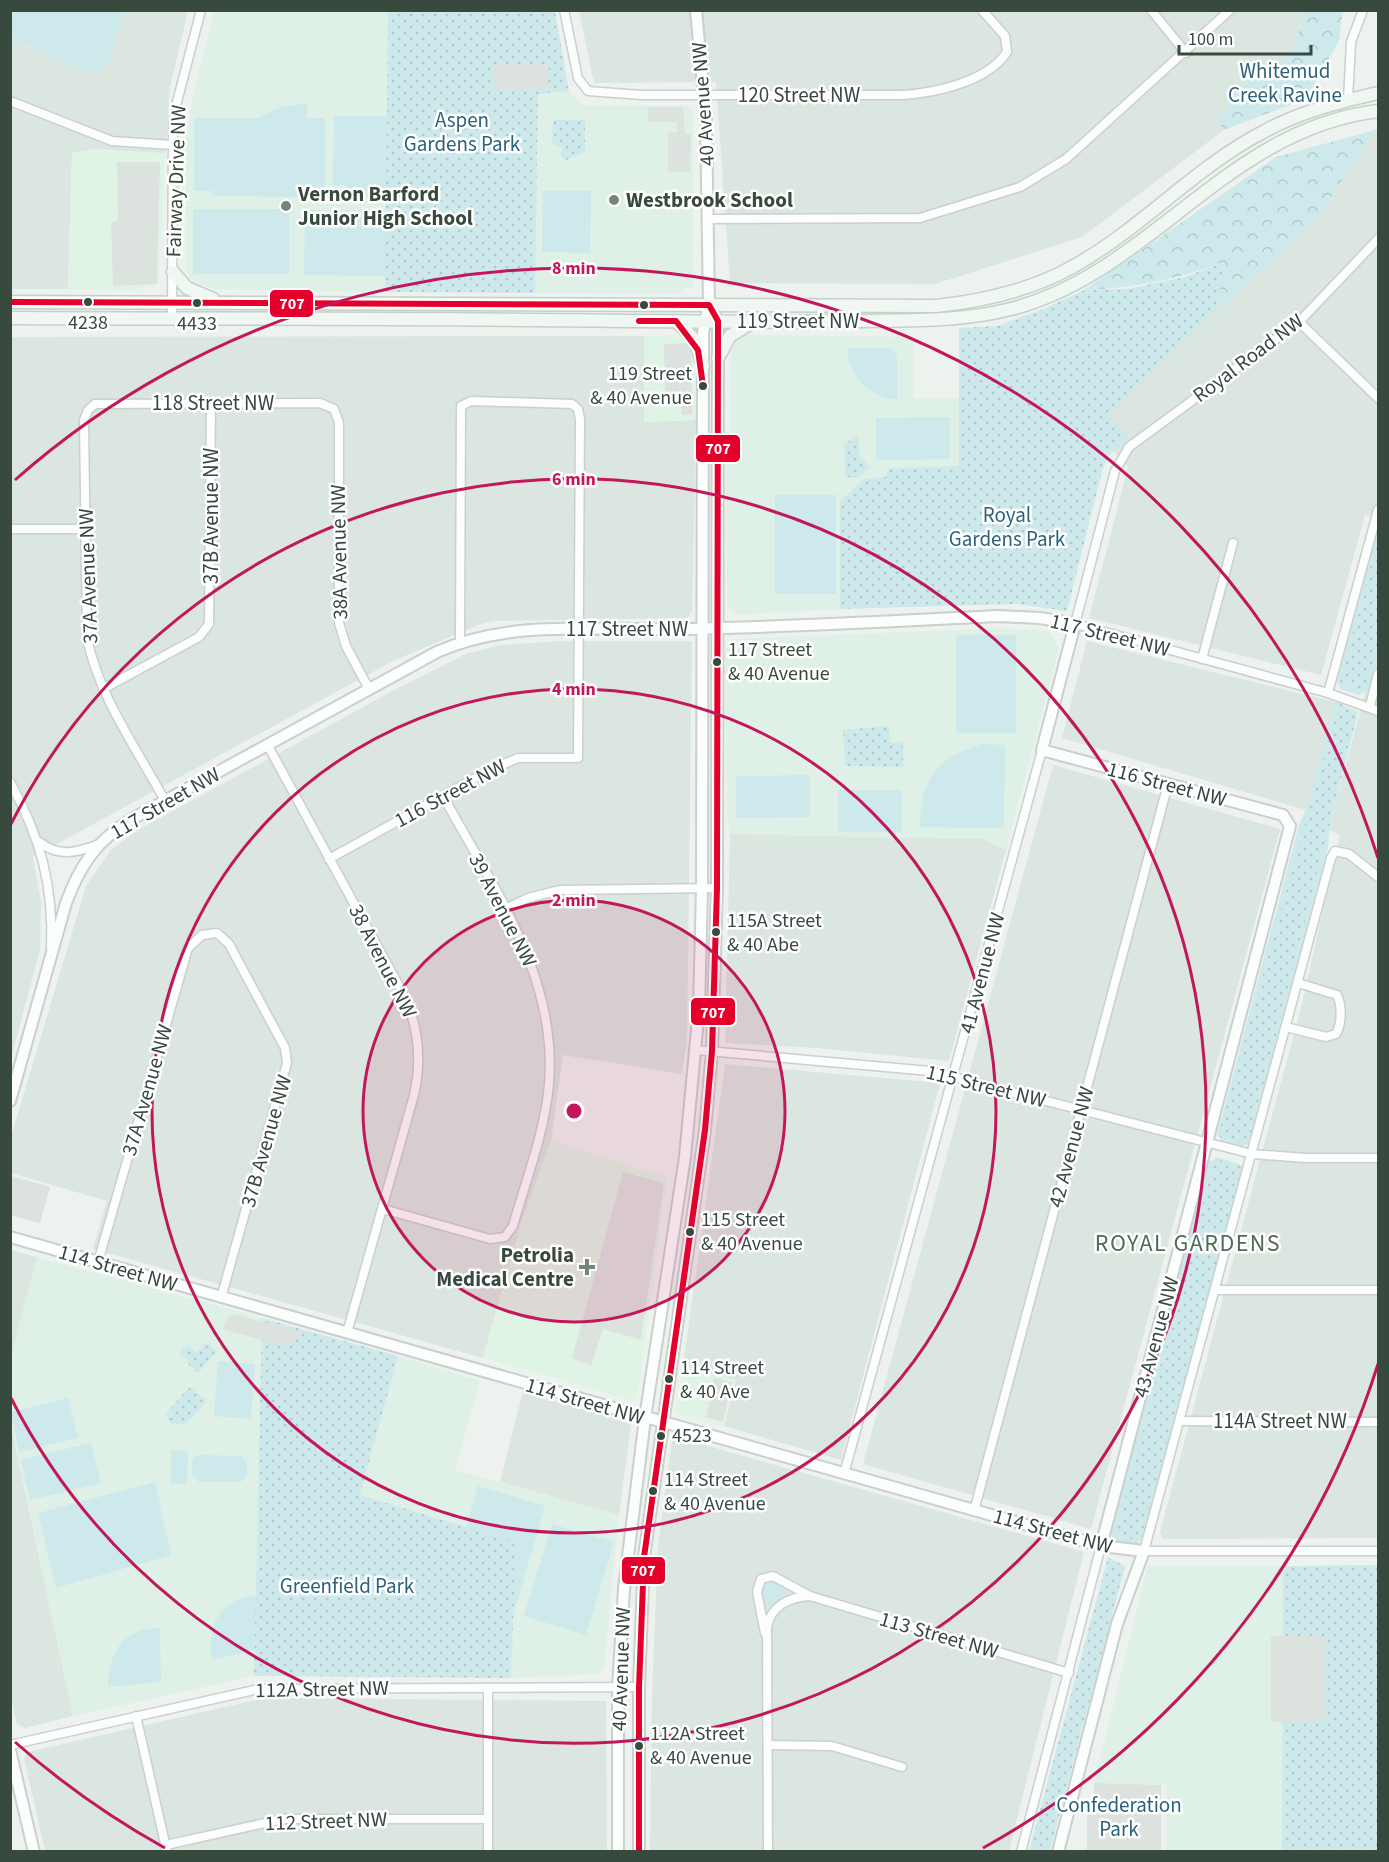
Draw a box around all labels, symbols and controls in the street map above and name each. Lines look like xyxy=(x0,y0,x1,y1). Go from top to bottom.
scale bar xyxy=(1179,18,1311,56)
text: 100 m xyxy=(1188,27,1233,52)
street label: 40 Avenue NW xyxy=(684,41,722,167)
park label: Whitemud Creek Ravine xyxy=(1228,56,1342,110)
street label: 120 Street NW xyxy=(738,80,861,110)
street label: Fairway Drive NW xyxy=(158,104,194,258)
park label: Aspen Gardens Park xyxy=(404,105,521,159)
place label: Vernon Barford Junior High School xyxy=(297,179,473,233)
place label: Westbrook School xyxy=(626,185,793,215)
marker: Westbrook School xyxy=(607,193,621,207)
marker: Vernon Barford Junior High School xyxy=(279,199,293,213)
text: 8 min xyxy=(552,256,596,281)
line badge: 707 xyxy=(269,289,314,318)
text: 707 xyxy=(279,293,305,315)
marker: 4238 xyxy=(82,296,94,308)
marker: 4433 xyxy=(191,297,203,309)
unlabelled marker xyxy=(638,299,650,311)
street label: 119 Street NW xyxy=(737,306,860,336)
street label: Royal Road NW xyxy=(1186,306,1310,410)
place label: 4238 xyxy=(68,309,108,337)
place label: 4433 xyxy=(177,310,217,338)
place label: 119 Street & 40 Avenue xyxy=(590,360,692,412)
marker: 119 Street & 40 Avenue xyxy=(697,380,709,392)
street label: 118 Street NW xyxy=(152,388,275,418)
line badge: 707 xyxy=(695,434,741,463)
text: 707 xyxy=(705,438,731,460)
street label: 37B Avenue NW xyxy=(196,447,226,584)
text: 6 min xyxy=(552,467,596,492)
street label: 38A Avenue NW xyxy=(323,484,355,620)
park label: Royal Gardens Park xyxy=(949,500,1066,554)
street label: 37A Avenue NW xyxy=(71,507,105,644)
street label: 117 Street NW xyxy=(1047,606,1173,664)
street label: 117 Street NW xyxy=(566,614,689,644)
place label: 117 Street & 40 Avenue xyxy=(728,636,830,688)
marker: 117 Street & 40 Avenue xyxy=(711,656,723,668)
text: 4 min xyxy=(552,677,596,702)
street label: 116 Street NW xyxy=(389,751,512,835)
street label: 116 Street NW xyxy=(1104,754,1230,814)
street label: 117 Street NW xyxy=(104,759,226,847)
street label: 39 Avenue NW xyxy=(461,848,545,973)
text: 2 min xyxy=(552,888,596,913)
street label: 38 Avenue NW xyxy=(341,899,425,1024)
place label: 115A Street & 40 Abe xyxy=(727,907,822,959)
street label: 41 Avenue NW xyxy=(951,909,1013,1037)
marker: 115A Street & 40 Abe xyxy=(710,926,722,938)
line badge: 707 xyxy=(690,997,736,1026)
text: 707 xyxy=(700,1002,726,1024)
street label: 37A Avenue NW xyxy=(114,1020,180,1159)
street label: 115 Street NW xyxy=(923,1057,1049,1115)
street label: 37B Avenue NW xyxy=(233,1071,299,1211)
street label: 42 Avenue NW xyxy=(1040,1083,1102,1211)
centre of rings xyxy=(564,1101,584,1121)
place label: 115 Street & 40 Avenue xyxy=(701,1206,803,1258)
marker: 115 Street & 40 Avenue xyxy=(684,1226,696,1238)
district label: ROYAL GARDENS xyxy=(1095,1226,1281,1261)
street label: 114 Street NW xyxy=(55,1237,181,1299)
place label: Petrolia Medical Centre xyxy=(436,1240,574,1294)
marker: Petrolia Medical Centre xyxy=(578,1258,596,1276)
street label: 43 Avenue NW xyxy=(1125,1273,1187,1401)
place label: 114 Street & 40 Ave xyxy=(680,1354,764,1406)
street label: 114 Street NW xyxy=(522,1370,648,1432)
marker: 114 Street & 40 Ave xyxy=(663,1373,675,1385)
street label: 114A Street NW xyxy=(1213,1406,1347,1436)
place label: 4523 xyxy=(672,1422,712,1450)
marker: 4523 xyxy=(655,1430,667,1442)
place label: 114 Street & 40 Avenue xyxy=(664,1466,766,1518)
marker: 114 Street & 40 Avenue xyxy=(647,1485,659,1497)
street label: 114 Street NW xyxy=(990,1501,1116,1561)
line badge: 707 xyxy=(621,1556,666,1585)
text: 707 xyxy=(630,1560,656,1582)
park label: Greenfield Park xyxy=(280,1571,415,1601)
street label: 113 Street NW xyxy=(876,1604,1002,1666)
street label: 40 Avenue NW xyxy=(604,1606,638,1732)
street label: 112A Street NW xyxy=(255,1673,390,1705)
place label: 112A Street & 40 Avenue xyxy=(650,1720,752,1772)
marker: 112A Street & 40 Avenue xyxy=(633,1740,645,1752)
park label: Confederation Park xyxy=(1056,1790,1182,1844)
street label: 112 Street NW xyxy=(264,1804,388,1838)

